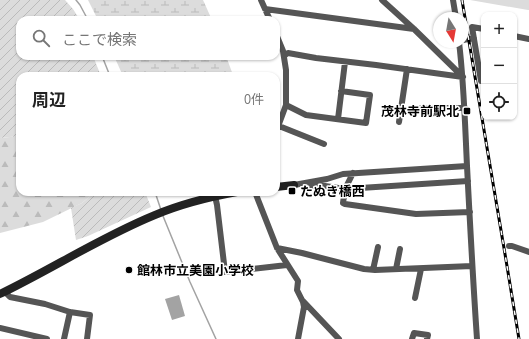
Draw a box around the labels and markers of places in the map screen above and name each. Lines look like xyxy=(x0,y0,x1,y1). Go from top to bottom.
place label: 茂林寺前駅北 xyxy=(381,103,459,120)
marker: 茂林寺前駅北 xyxy=(462,106,472,116)
place label: たぬき橋西 xyxy=(300,183,365,200)
marker: たぬき橋西 xyxy=(287,186,297,196)
place label: 館林市立美園小学校 xyxy=(137,262,254,279)
marker: 館林市立美園小学校 xyxy=(124,265,134,275)

